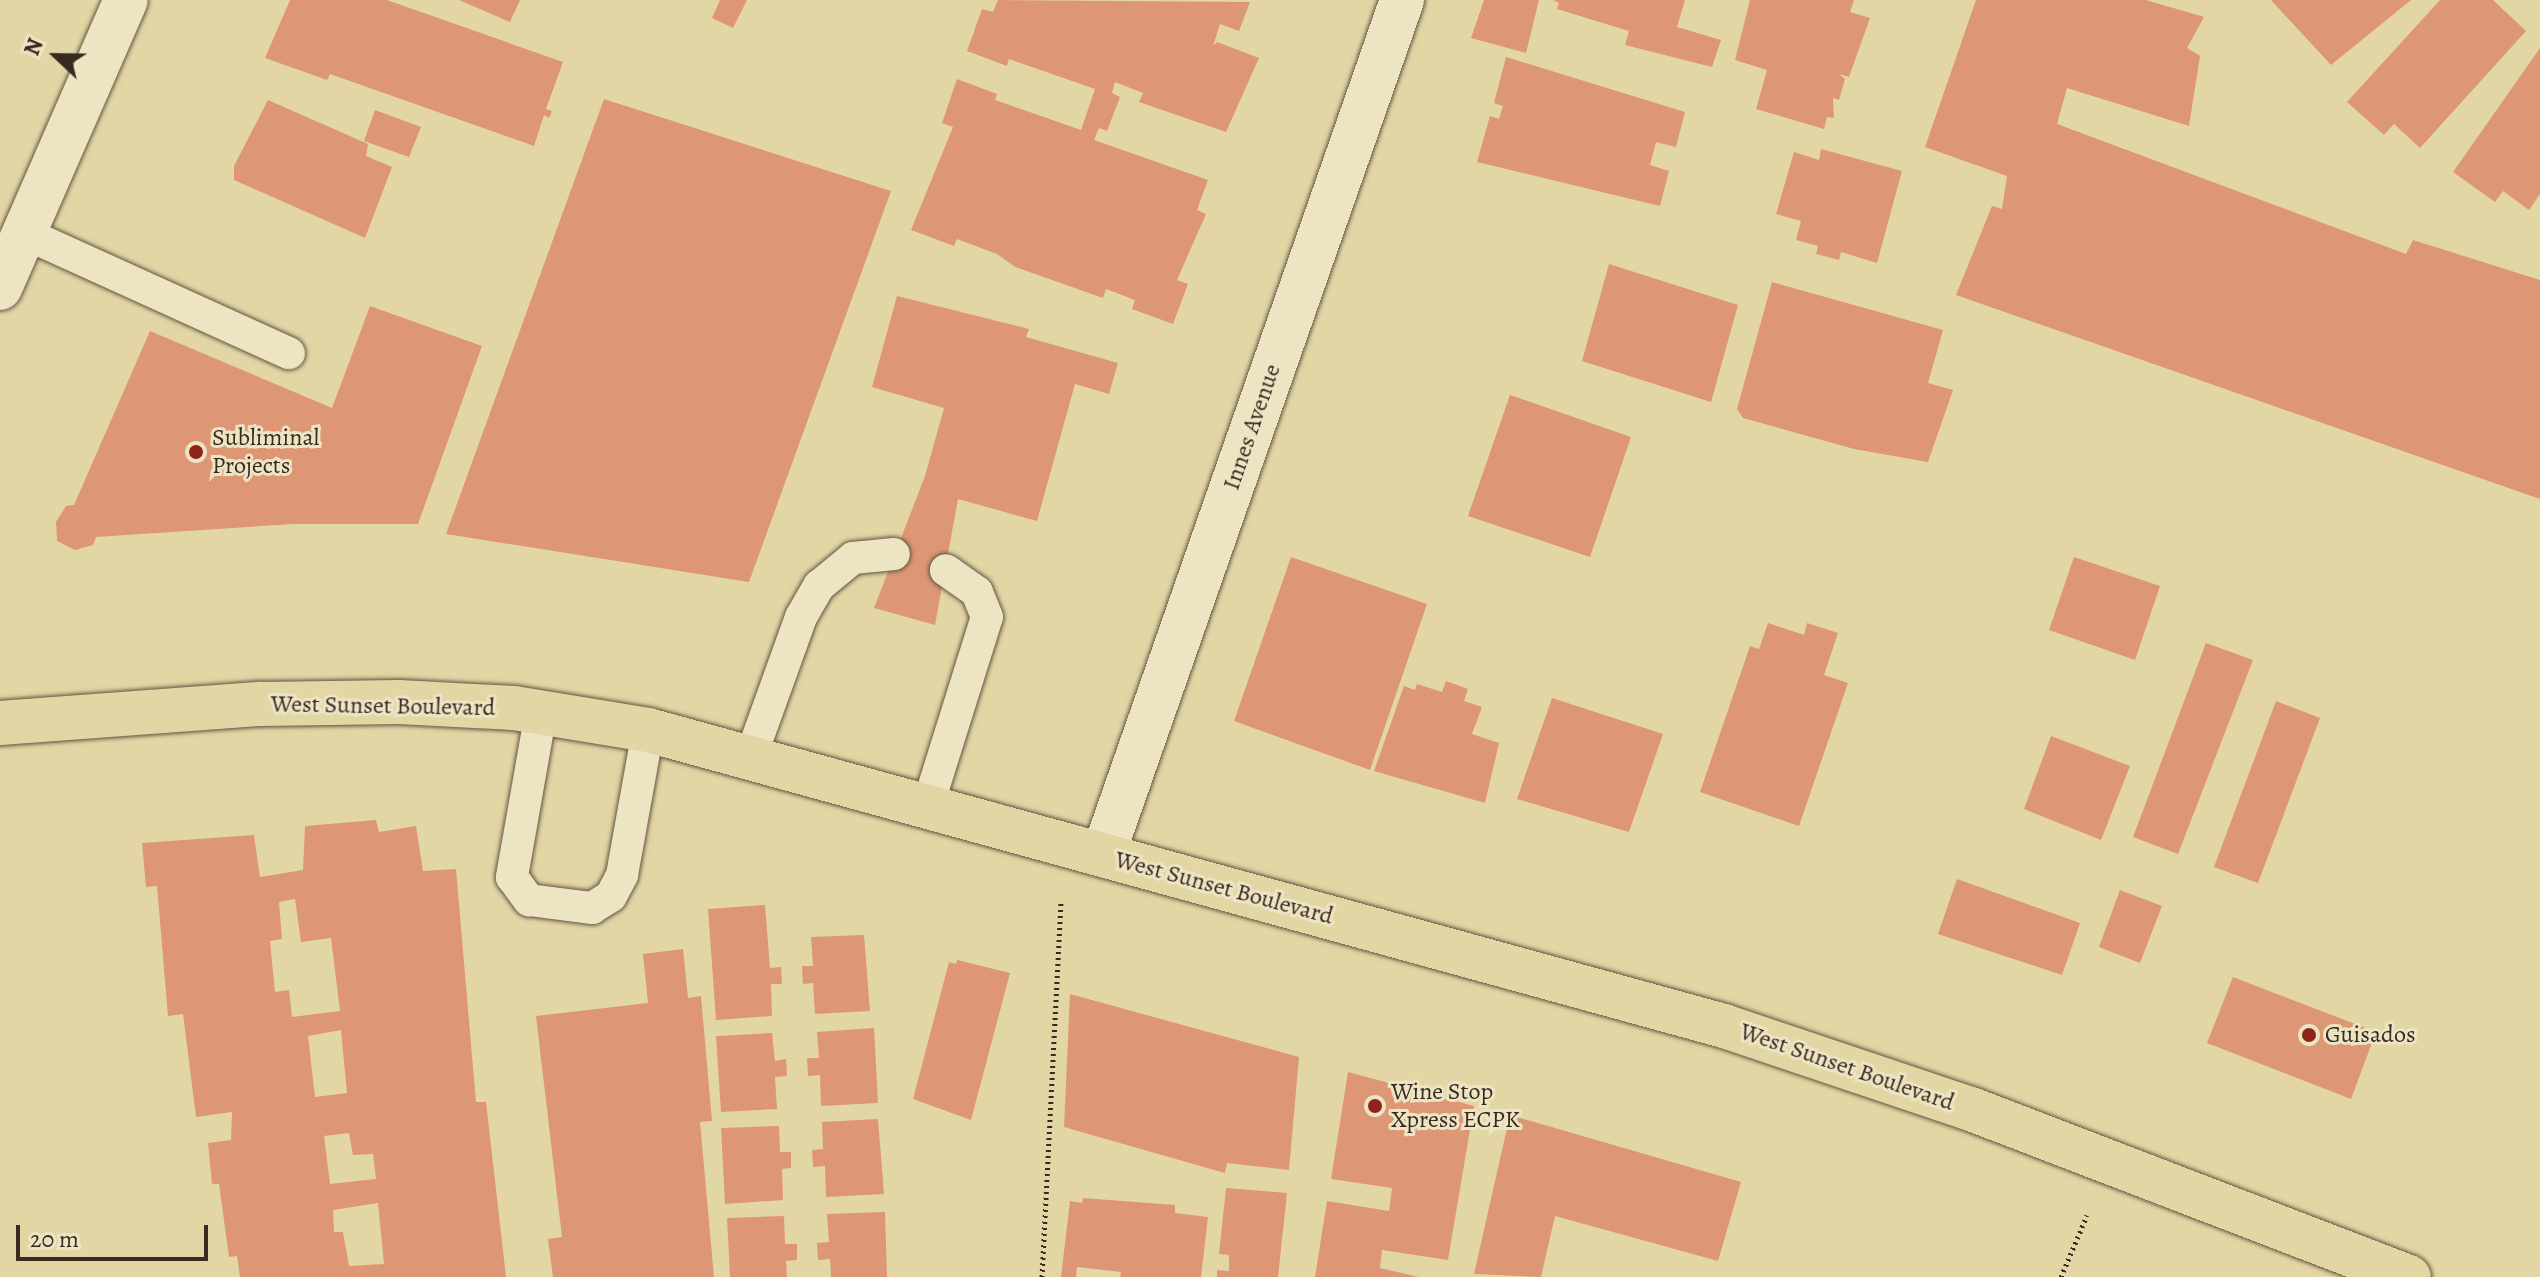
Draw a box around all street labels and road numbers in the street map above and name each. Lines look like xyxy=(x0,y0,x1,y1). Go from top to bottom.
street label: Innes Avenue xyxy=(1217,360,1287,494)
street label: West Sunset Boulevard xyxy=(271,690,495,722)
street label: West Sunset Boulevard xyxy=(1112,845,1336,931)
street label: West Sunset Boulevard xyxy=(1736,1017,1958,1117)

